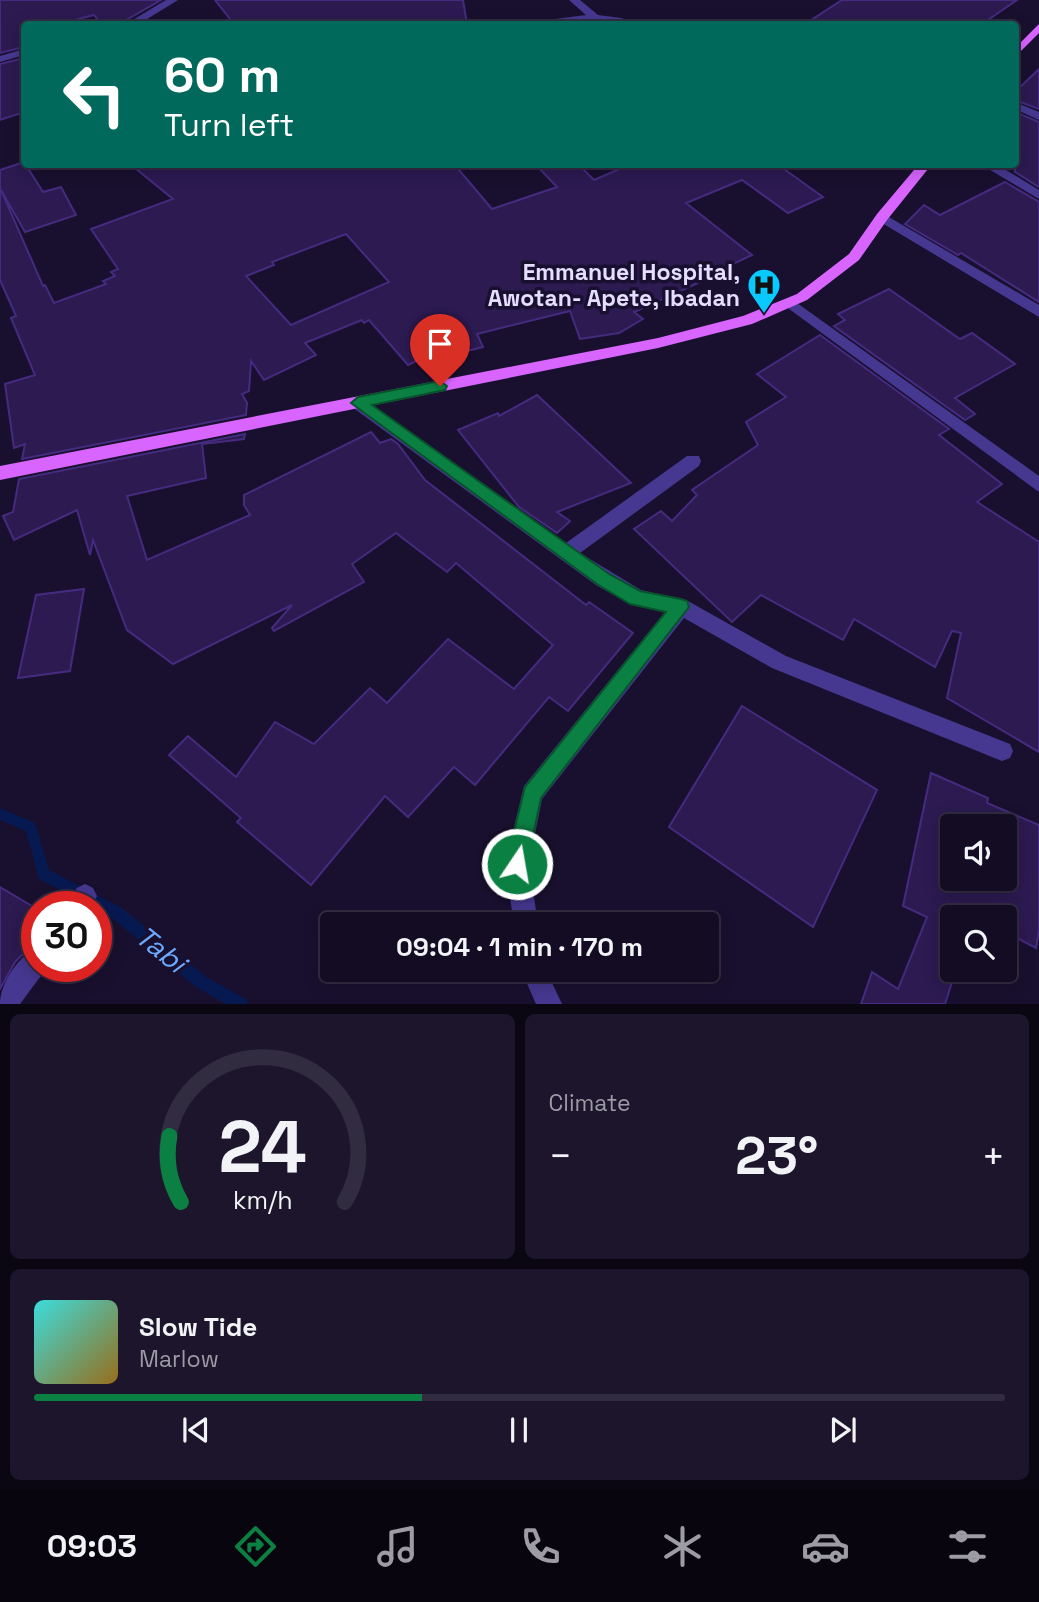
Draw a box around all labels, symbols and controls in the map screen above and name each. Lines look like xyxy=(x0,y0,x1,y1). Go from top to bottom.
text: 60 m xyxy=(164,44,280,106)
icon: left xyxy=(49,49,140,140)
text: Turn left xyxy=(164,105,294,145)
place label: Emmanuel Hospital, Awotan- Apete, Ibadan xyxy=(488,257,740,313)
hospital icon: Emmanuel Hospital, Awotan- Apete, Ibadan xyxy=(745,266,783,315)
pin xyxy=(410,314,470,386)
icon: arrive xyxy=(421,325,459,363)
map controls xyxy=(940,814,1017,982)
button: sound xyxy=(940,814,1017,891)
position arrow xyxy=(480,827,554,901)
speed limit sign: 30 xyxy=(21,891,112,982)
button: search xyxy=(940,905,1017,982)
water label: Tabi xyxy=(128,918,196,982)
text: 09:04 · 1 min · 170 m xyxy=(396,930,643,964)
text: Climate xyxy=(549,1088,631,1118)
text: 24 xyxy=(218,1101,306,1194)
text: 23° xyxy=(735,1123,818,1189)
text: − xyxy=(549,1132,572,1180)
text: + xyxy=(981,1132,1005,1180)
text: km/h xyxy=(232,1184,292,1216)
text: Slow Tide xyxy=(139,1310,257,1344)
text: Marlow xyxy=(139,1344,219,1374)
icon: previous xyxy=(177,1411,215,1449)
icon: pause xyxy=(500,1411,538,1449)
icon: next xyxy=(824,1411,862,1449)
icon: directions xyxy=(231,1522,280,1571)
icon: music xyxy=(373,1522,422,1571)
icon: phone xyxy=(516,1522,565,1571)
icon: climate xyxy=(658,1522,707,1571)
icon: car xyxy=(801,1522,850,1571)
icon: filters xyxy=(943,1522,992,1571)
text: 09:03 xyxy=(47,1526,137,1566)

